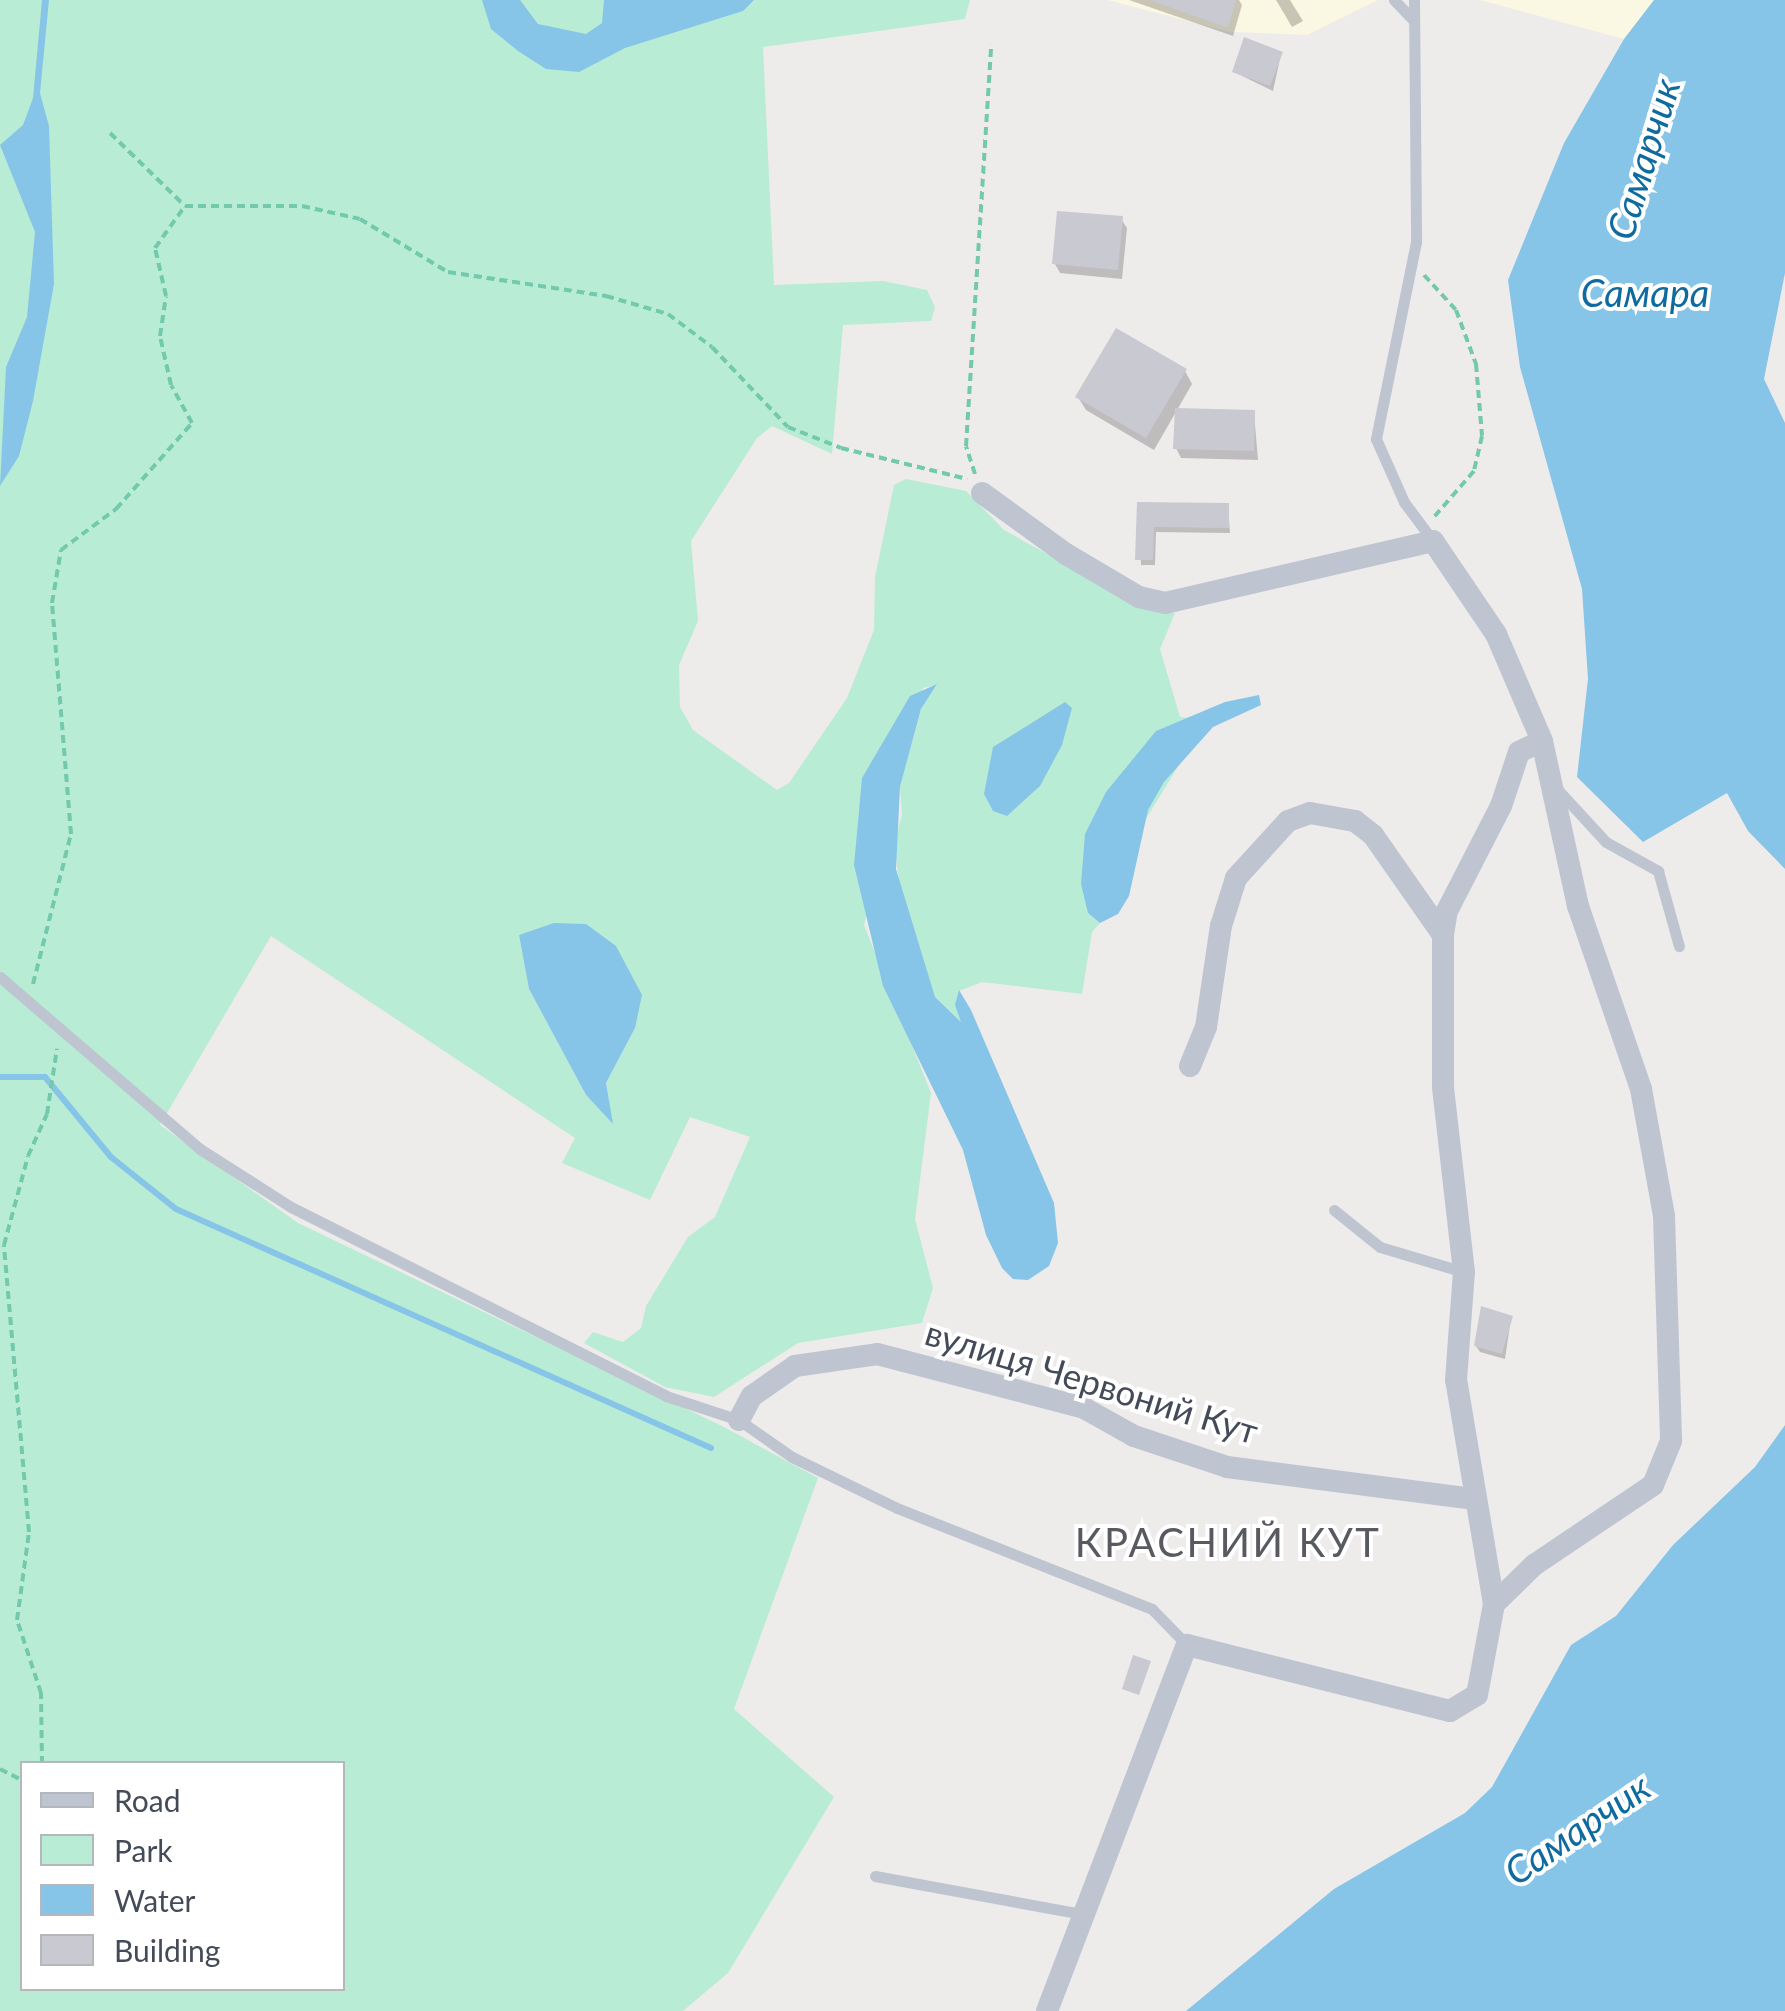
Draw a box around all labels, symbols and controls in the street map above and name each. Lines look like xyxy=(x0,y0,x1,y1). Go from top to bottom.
water label: Самарчик xyxy=(1597,73,1689,245)
water label: Самара xyxy=(1581,270,1709,316)
street label: вулиця Червоний Кут xyxy=(921,1310,1263,1452)
district label: КРАСНИЙ КУТ xyxy=(1075,1518,1381,1566)
legend xyxy=(20,1761,345,1991)
water label: Самарчик xyxy=(1496,1764,1658,1894)
text: Road xyxy=(114,1782,181,1818)
text: Park xyxy=(114,1832,173,1868)
text: Water xyxy=(114,1882,196,1918)
text: Building xyxy=(114,1932,220,1968)

